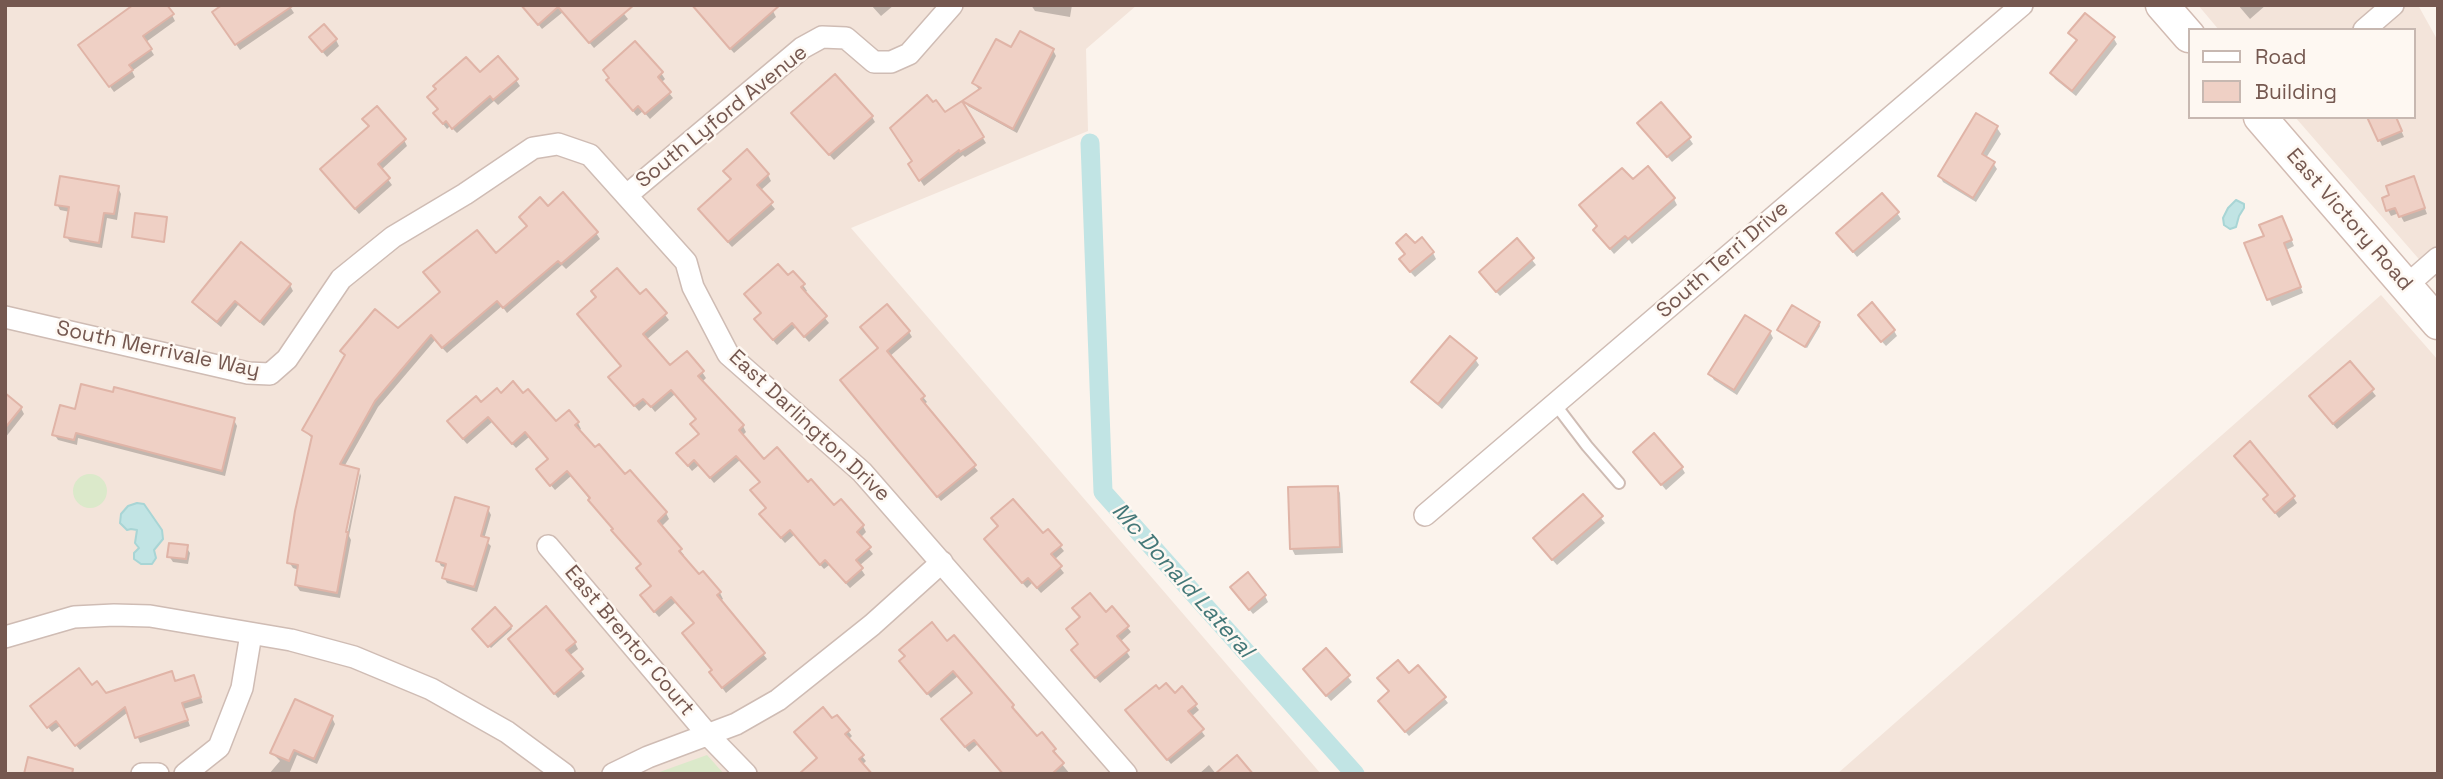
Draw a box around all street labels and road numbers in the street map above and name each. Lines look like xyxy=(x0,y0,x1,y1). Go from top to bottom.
street label: South Lyford Avenue xyxy=(631,40,813,194)
street label: East Victory Road xyxy=(2280,144,2418,296)
street label: South Terri Drive xyxy=(1652,196,1794,324)
street label: South Merrivale Way xyxy=(54,316,262,384)
street label: East Darlington Drive xyxy=(723,345,895,507)
street label: East Brentor Court xyxy=(559,561,699,721)

